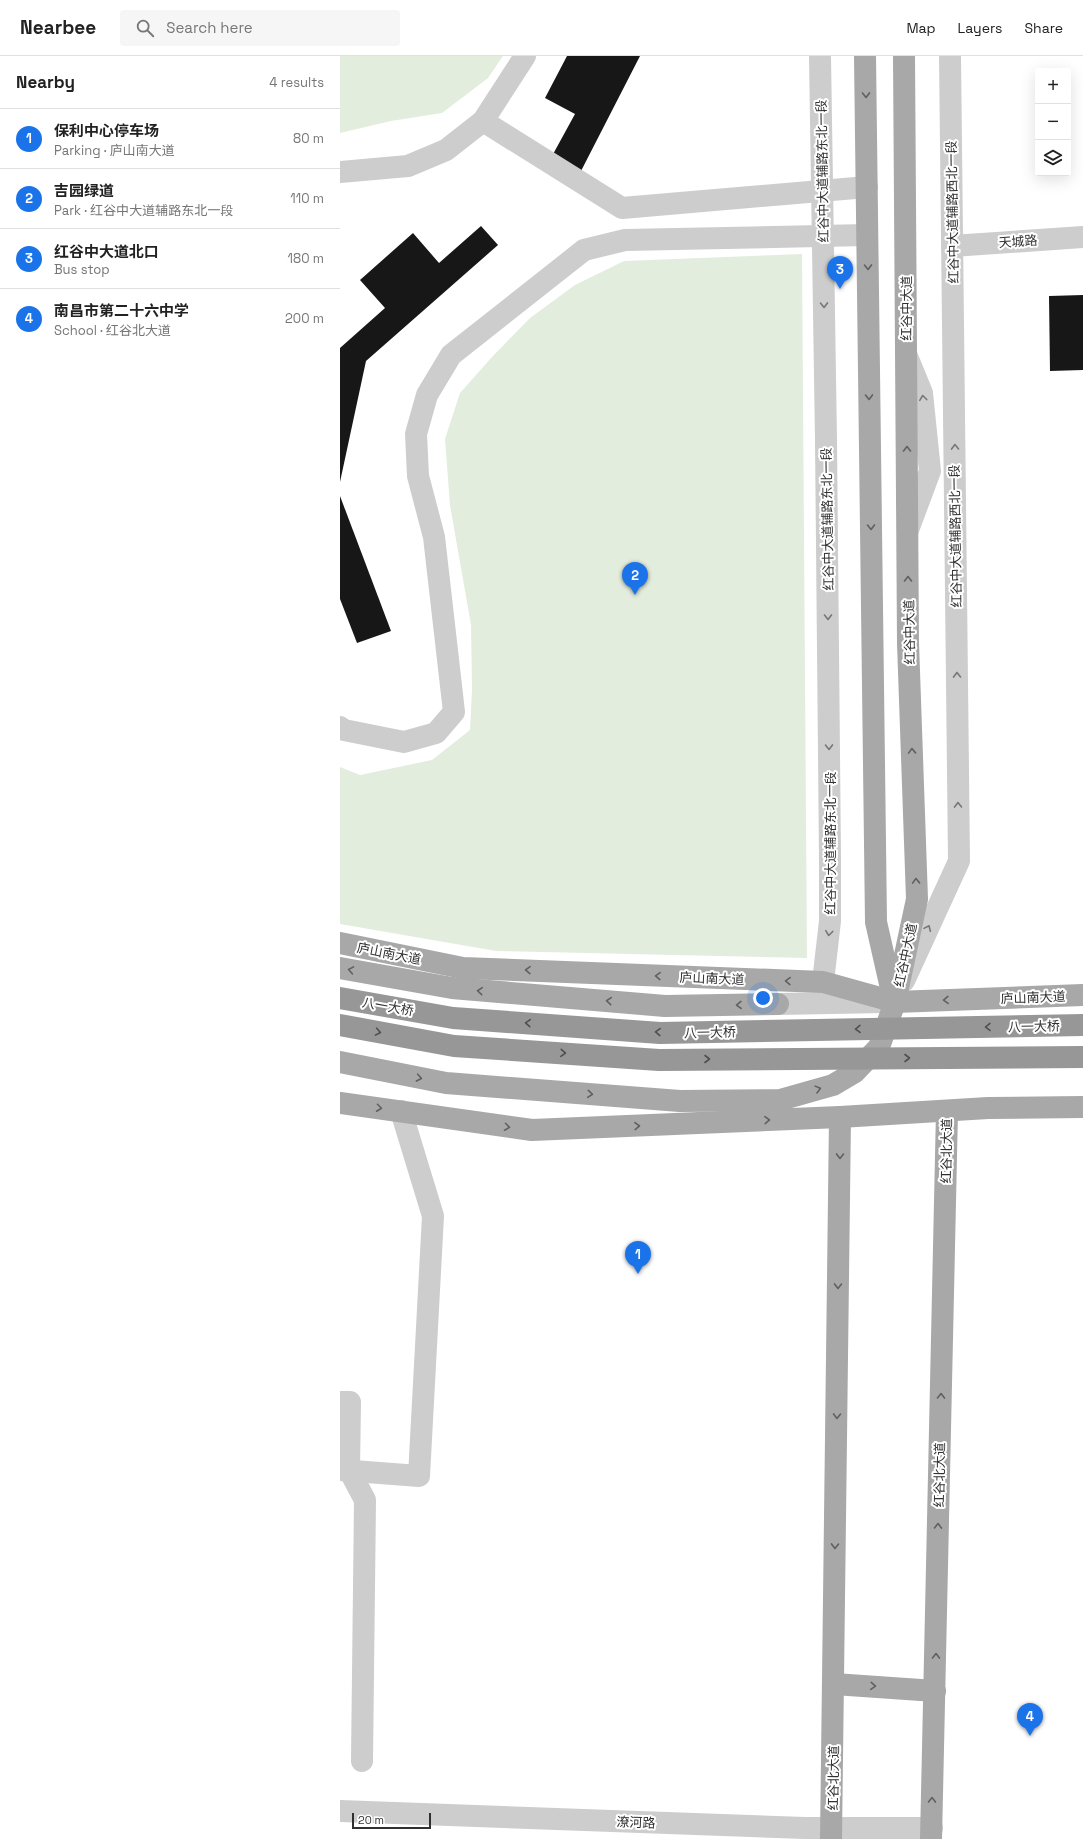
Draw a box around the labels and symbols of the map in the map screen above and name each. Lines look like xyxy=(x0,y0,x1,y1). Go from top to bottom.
one-way arrow xyxy=(862,92,870,98)
street label: 红谷中大道辅路东北一段 xyxy=(813,99,832,243)
street label: 红谷中大道辅路西北一段 xyxy=(943,140,962,284)
street label: 天城路 xyxy=(998,232,1038,251)
pin: 3 xyxy=(827,256,853,289)
one-way arrow xyxy=(864,264,872,270)
street label: 红谷中大道 xyxy=(898,275,915,341)
one-way arrow xyxy=(820,302,828,308)
one-way arrow xyxy=(865,394,873,400)
one-way arrow xyxy=(918,395,927,401)
one-way arrow xyxy=(950,444,959,450)
one-way arrow xyxy=(903,446,911,452)
street label: 红谷中大道辅路东北一段 xyxy=(818,447,837,591)
street label: 红谷中大道辅路西北一段 xyxy=(946,464,965,608)
one-way arrow xyxy=(867,524,875,530)
pin: 2 xyxy=(622,562,648,595)
one-way arrow xyxy=(904,576,912,582)
street label: 红谷中大道 xyxy=(900,599,919,665)
one-way arrow xyxy=(824,614,832,620)
one-way arrow xyxy=(953,672,961,678)
one-way arrow xyxy=(825,744,833,750)
one-way arrow xyxy=(908,748,916,754)
street label: 红谷中大道辅路东北一段 xyxy=(822,771,839,915)
one-way arrow xyxy=(954,802,962,808)
one-way arrow xyxy=(912,878,921,884)
street label: 红谷中大道 xyxy=(890,922,921,989)
one-way arrow xyxy=(923,925,931,932)
one-way arrow xyxy=(824,930,833,936)
street label: 庐山南大道 xyxy=(355,939,422,968)
one-way arrow xyxy=(525,966,531,975)
one-way arrow xyxy=(348,967,355,975)
street label: 庐山南大道 xyxy=(679,969,745,988)
one-way arrow xyxy=(655,971,661,980)
one-way arrow xyxy=(785,977,791,985)
one-way arrow xyxy=(477,986,483,995)
your location xyxy=(753,988,773,1008)
street label: 庐山南大道 xyxy=(1000,988,1066,1007)
street label: 八一大桥 xyxy=(361,994,415,1019)
one-way arrow xyxy=(943,995,949,1004)
one-way arrow xyxy=(606,997,612,1006)
one-way arrow xyxy=(736,1000,742,1009)
street label: 八一大桥 xyxy=(1008,1018,1060,1035)
one-way arrow xyxy=(525,1019,531,1028)
one-way arrow xyxy=(985,1022,991,1031)
street label: 八一大桥 xyxy=(684,1024,736,1041)
one-way arrow xyxy=(855,1025,861,1033)
one-way arrow xyxy=(375,1027,381,1036)
one-way arrow xyxy=(655,1028,661,1036)
one-way arrow xyxy=(560,1049,566,1058)
one-way arrow xyxy=(904,1054,910,1062)
one-way arrow xyxy=(704,1055,710,1063)
one-way arrow xyxy=(416,1073,423,1081)
one-way arrow xyxy=(814,1085,821,1094)
one-way arrow xyxy=(587,1090,593,1099)
one-way arrow xyxy=(376,1103,382,1112)
one-way arrow xyxy=(764,1116,770,1125)
street label: 红谷北大道 xyxy=(937,1118,956,1184)
one-way arrow xyxy=(504,1122,510,1131)
one-way arrow xyxy=(634,1122,640,1130)
one-way arrow xyxy=(836,1153,844,1159)
pin: 1 xyxy=(625,1241,651,1274)
one-way arrow xyxy=(834,1283,842,1289)
one-way arrow xyxy=(937,1393,945,1399)
one-way arrow xyxy=(833,1413,841,1419)
street label: 红谷北大道 xyxy=(930,1442,949,1508)
one-way arrow xyxy=(934,1523,942,1529)
one-way arrow xyxy=(831,1543,839,1549)
one-way arrow xyxy=(931,1653,940,1659)
one-way arrow xyxy=(870,1682,876,1691)
pin: 4 xyxy=(1017,1703,1043,1736)
street label: 红谷北大道 xyxy=(824,1745,843,1811)
one-way arrow xyxy=(928,1797,937,1803)
scale bar xyxy=(352,1811,431,1830)
street label: 潦河路 xyxy=(616,1813,656,1832)

